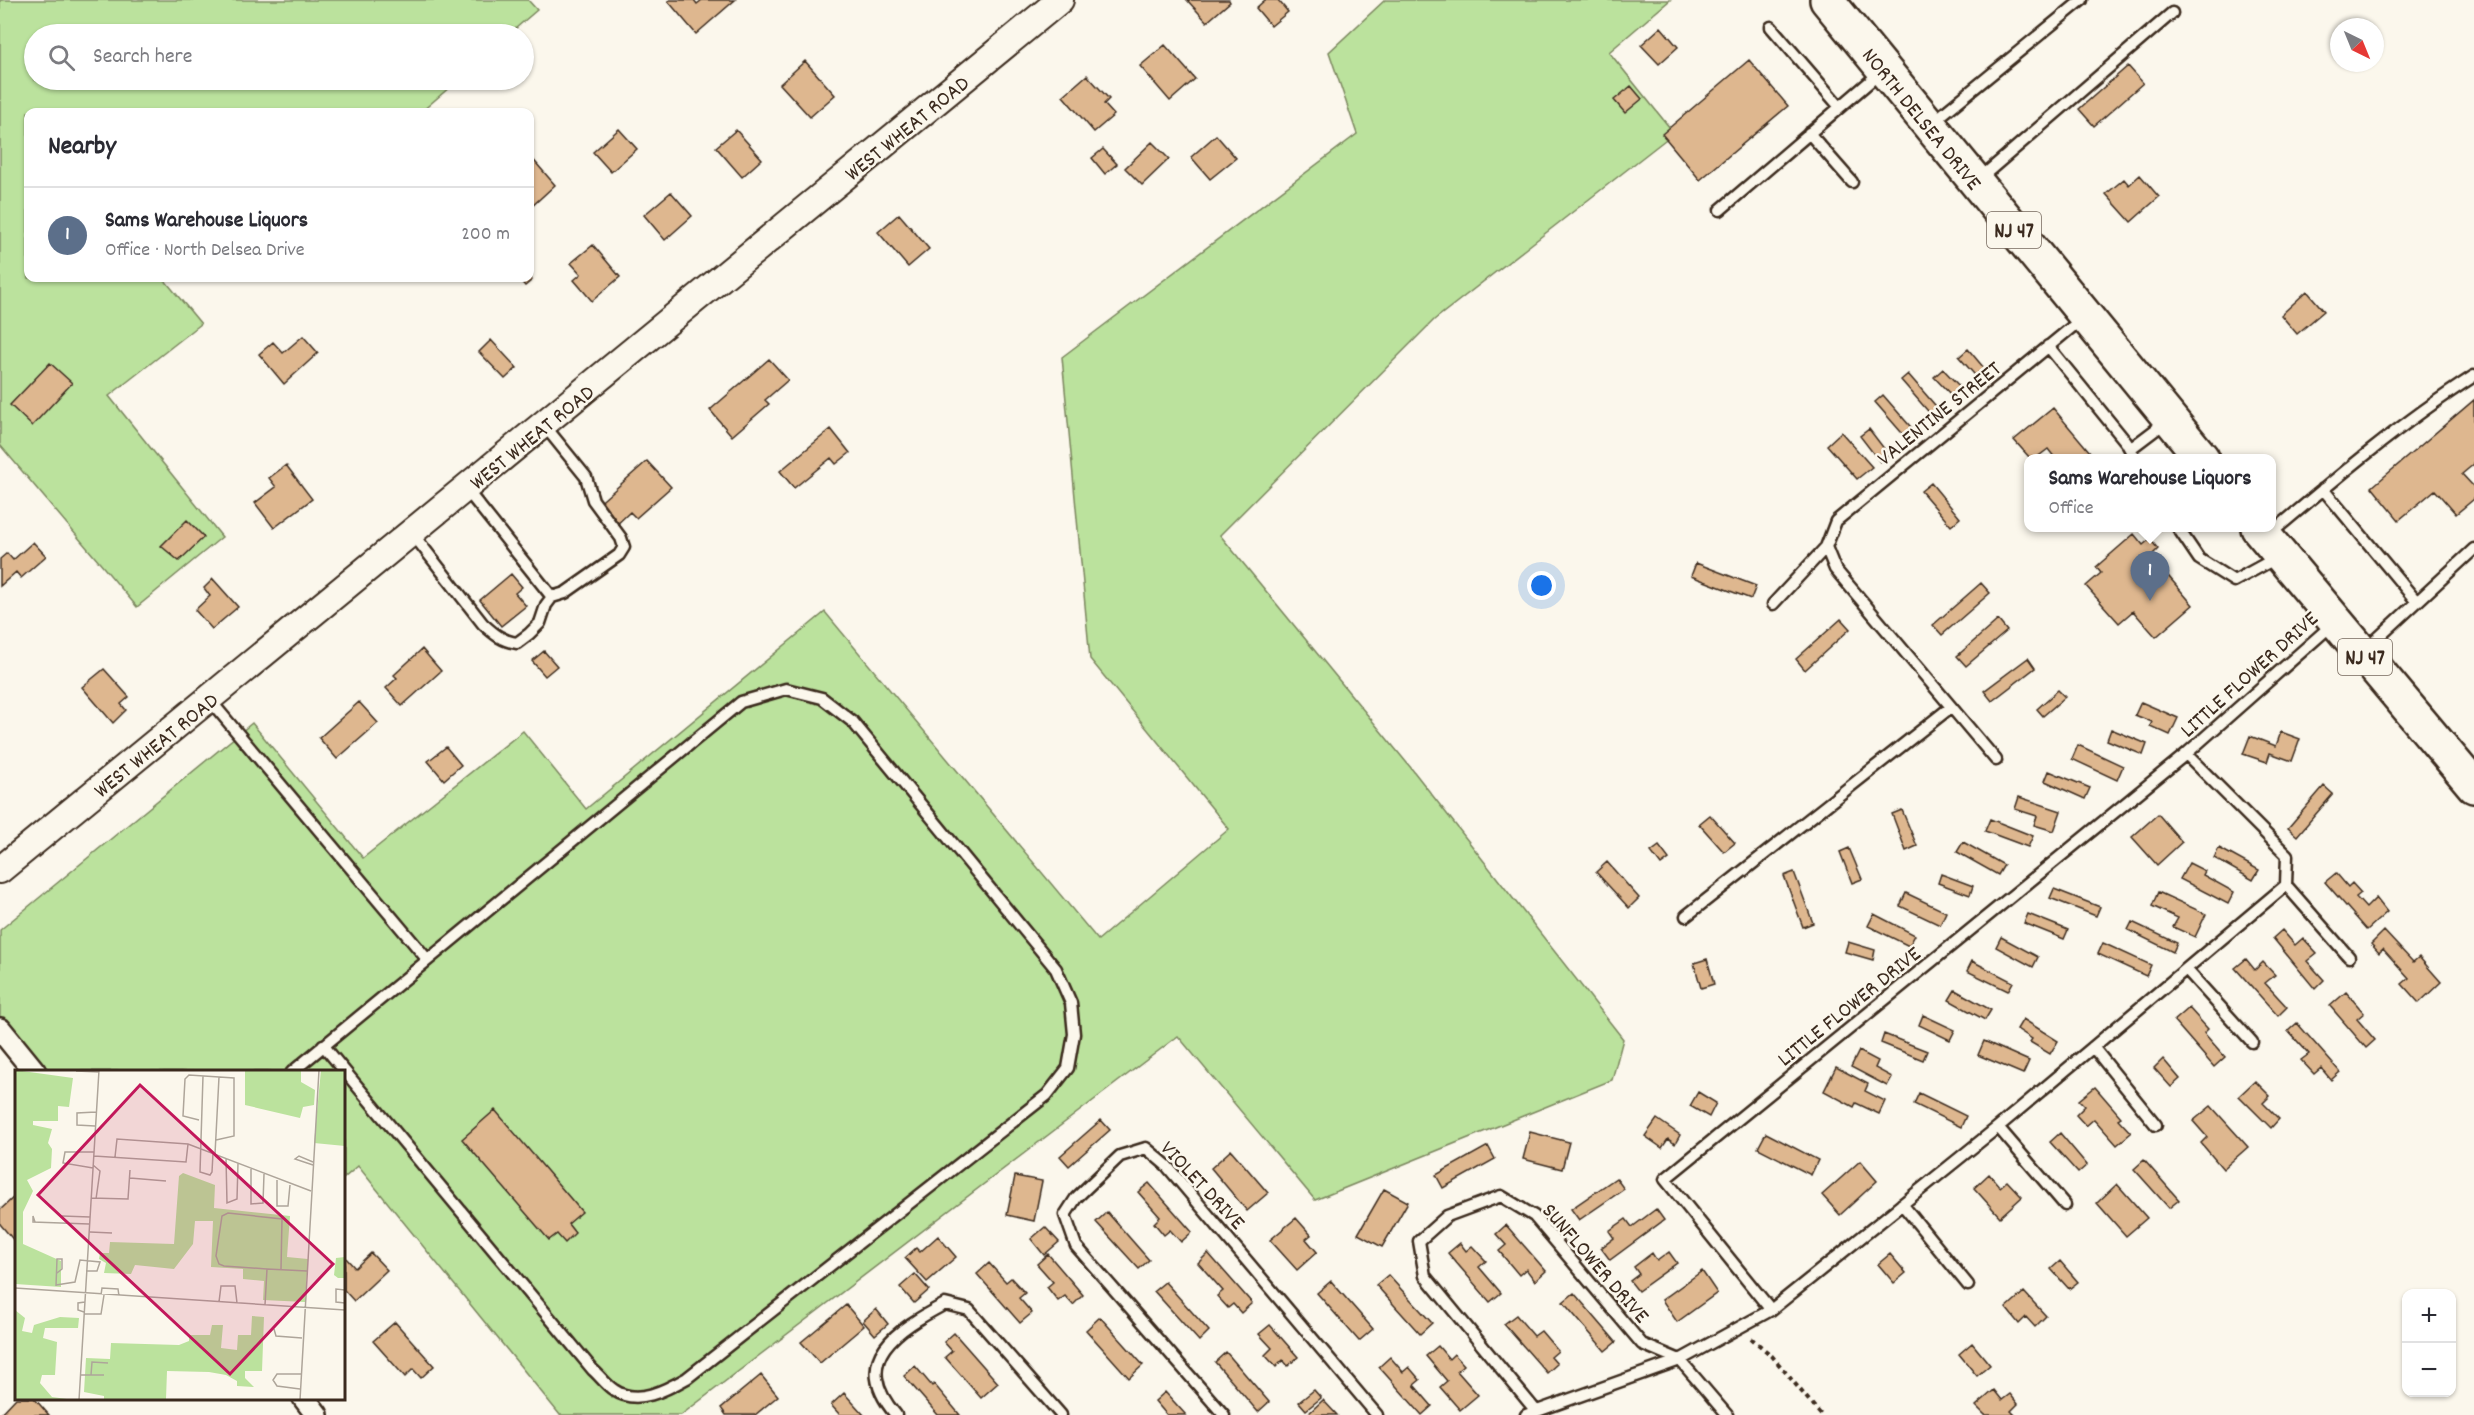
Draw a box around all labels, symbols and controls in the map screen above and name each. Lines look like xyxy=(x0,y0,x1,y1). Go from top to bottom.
north arrow xyxy=(2330,18,2384,72)
search box xyxy=(24,24,534,90)
icon: search xyxy=(45,41,78,74)
text: Search here xyxy=(93,42,192,73)
street label: NORTH DELSEA DRIVE xyxy=(1853,42,1988,198)
street label: WEST WHEAT ROAD xyxy=(839,70,977,190)
text: Nearby xyxy=(48,129,116,166)
text: Sams Warehouse Liquors xyxy=(105,206,308,237)
road number: NJ 47 xyxy=(1987,212,2041,248)
text: 1 xyxy=(65,221,70,249)
text: 200 m xyxy=(461,221,510,249)
text: Office · North Delsea Drive xyxy=(105,237,305,265)
street label: VALENTINE STREET xyxy=(1871,355,2009,475)
street label: WEST WHEAT ROAD xyxy=(464,379,602,499)
popup xyxy=(2024,454,2276,532)
text: Sams Warehouse Liquors xyxy=(2048,464,2252,495)
text: Office xyxy=(2048,495,2093,523)
pin: 1 xyxy=(2130,552,2170,601)
your location xyxy=(1527,571,1556,600)
street label: LITTLE FLOWER DRIVE xyxy=(2174,605,2326,746)
road number: NJ 47 xyxy=(2338,639,2392,675)
street label: WEST WHEAT ROAD xyxy=(88,687,226,807)
street label: LITTLE FLOWER DRIVE xyxy=(1772,940,1929,1075)
inset map xyxy=(15,1070,345,1400)
street label: VIOLET DRIVE xyxy=(1152,1135,1251,1238)
street label: SUNFLOWER DRIVE xyxy=(1533,1197,1655,1331)
map controls xyxy=(2402,1289,2456,1397)
button: + xyxy=(2402,1289,2456,1343)
button: − xyxy=(2402,1343,2456,1397)

